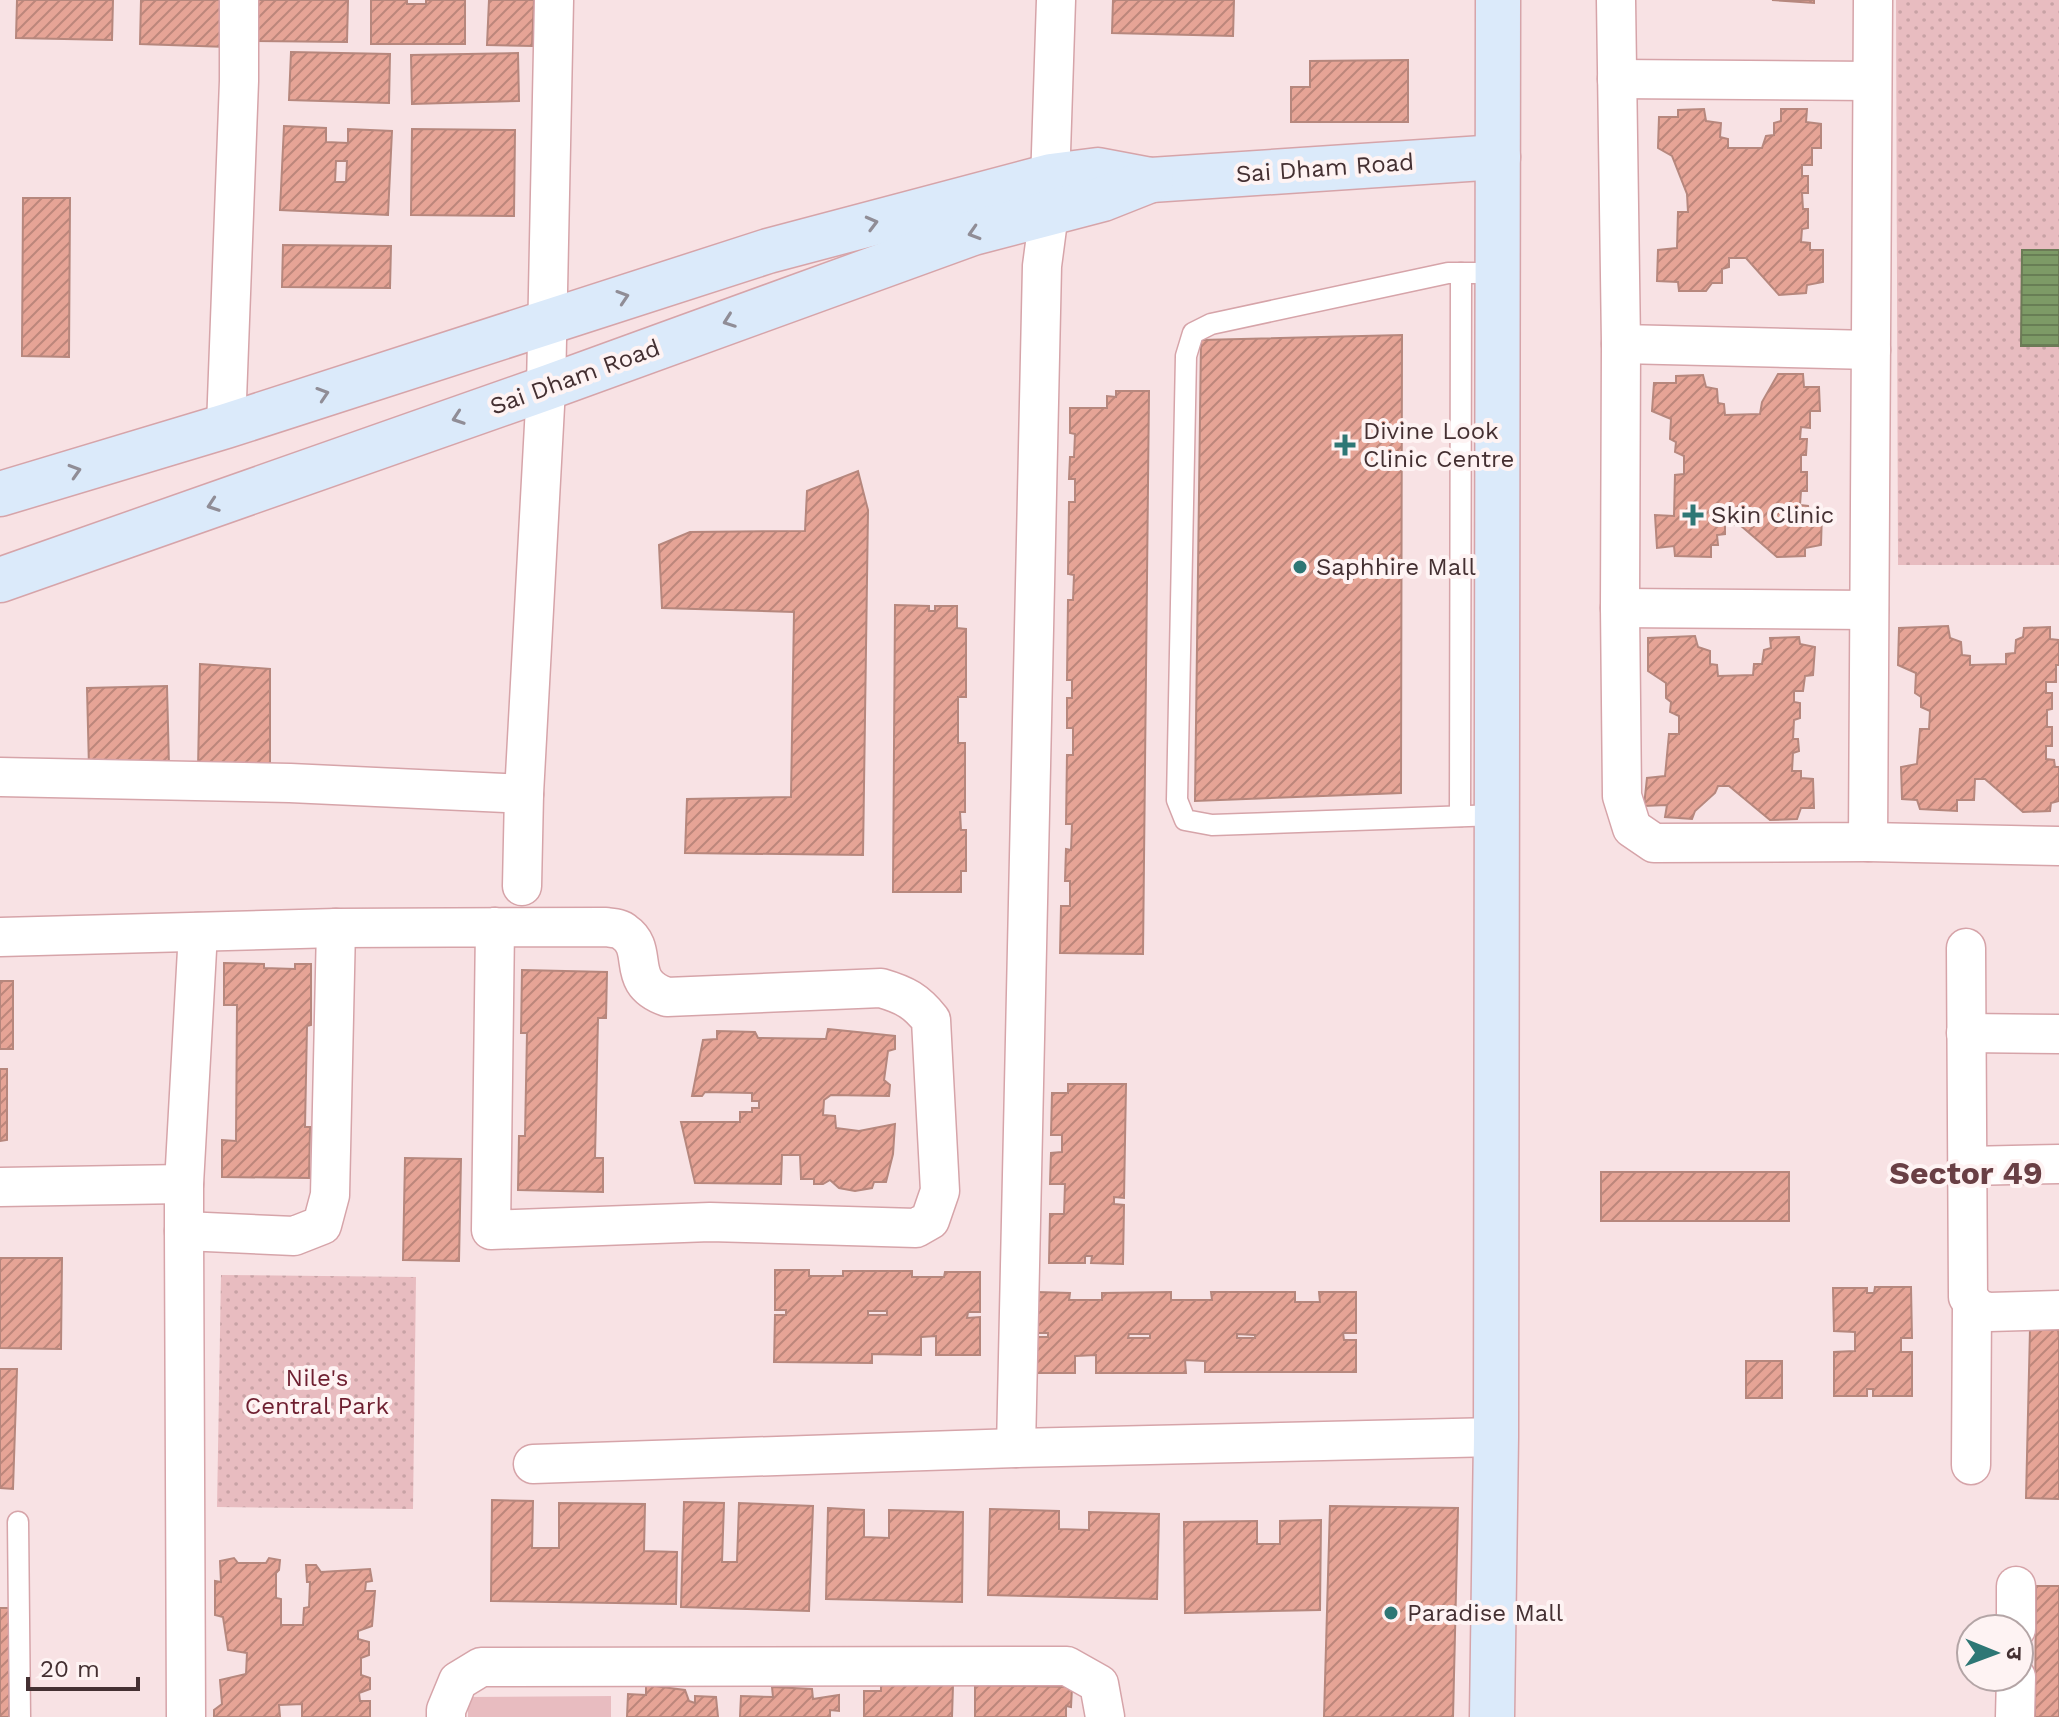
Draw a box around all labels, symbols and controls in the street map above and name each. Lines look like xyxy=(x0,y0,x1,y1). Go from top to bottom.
street label: Sai Dham Road xyxy=(1235,148,1415,188)
one-way arrow xyxy=(864,216,878,232)
one-way arrow xyxy=(968,224,981,240)
one-way arrow xyxy=(615,290,629,306)
one-way arrow xyxy=(723,311,737,328)
street label: Sai Dham Road xyxy=(486,333,664,421)
one-way arrow xyxy=(316,387,329,403)
one-way arrow xyxy=(452,409,466,425)
place label: Divine Look Clinic Centre xyxy=(1363,417,1514,473)
marker: Divine Look Clinic Centre xyxy=(1334,434,1356,456)
one-way arrow xyxy=(67,464,81,480)
one-way arrow xyxy=(207,495,221,511)
place label: Skin Clinic xyxy=(1711,501,1834,529)
marker: Skin Clinic xyxy=(1682,504,1704,526)
place label: Saphhire Mall xyxy=(1316,553,1477,581)
marker: Saphhire Mall xyxy=(1291,558,1309,576)
district label: Sector 49 xyxy=(1889,1154,2043,1192)
park label: Nile's Central Park xyxy=(245,1364,390,1420)
place label: Paradise Mall xyxy=(1407,1599,1564,1627)
marker: Paradise Mall xyxy=(1382,1604,1400,1622)
north arrow xyxy=(1955,1613,2035,1693)
scale bar xyxy=(28,1641,138,1691)
text: उ xyxy=(2002,1647,2027,1661)
text: 20 m xyxy=(40,1655,100,1683)

